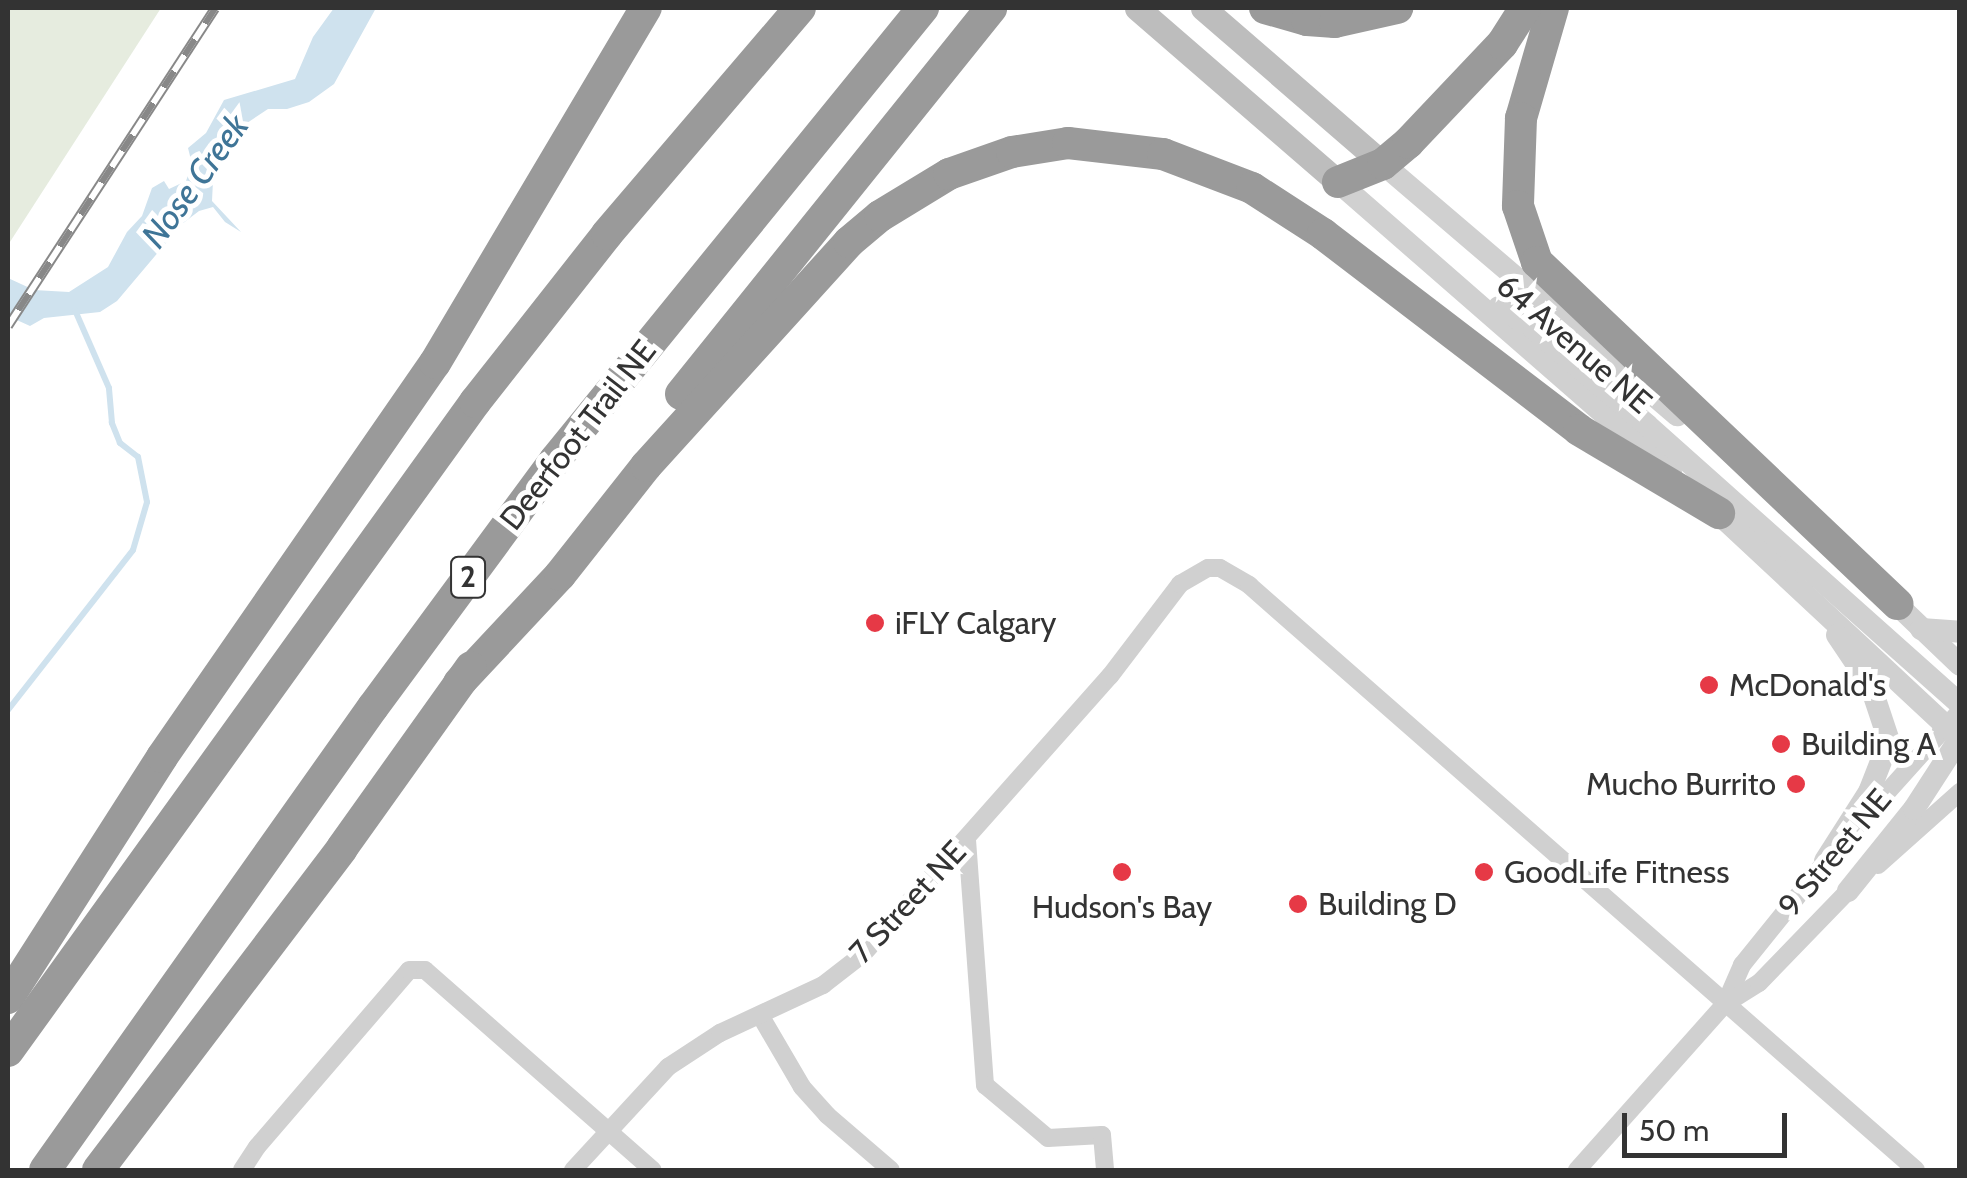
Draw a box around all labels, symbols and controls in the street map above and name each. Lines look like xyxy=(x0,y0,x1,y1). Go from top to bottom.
water label: Nose Creek xyxy=(133,106,257,256)
street label: 64 Avenue NE xyxy=(1489,266,1659,422)
street label: Deerfoot Trail NE xyxy=(492,332,664,538)
road number: 2 xyxy=(448,552,488,602)
place label: iFLY Calgary xyxy=(895,604,1057,642)
marker: iFLY Calgary xyxy=(864,612,886,634)
place label: McDonald's xyxy=(1729,666,1886,704)
marker: McDonald's xyxy=(1698,674,1720,696)
place label: Building A xyxy=(1801,725,1936,763)
marker: Building A xyxy=(1770,733,1792,755)
place label: Mucho Burrito xyxy=(1586,765,1776,803)
marker: Mucho Burrito xyxy=(1785,773,1807,795)
street label: 9 Street NE xyxy=(1770,781,1900,925)
street label: 7 Street NE xyxy=(842,833,974,971)
place label: GoodLife Fitness xyxy=(1504,853,1729,891)
marker: Hudson's Bay xyxy=(1111,861,1133,883)
marker: GoodLife Fitness xyxy=(1473,861,1495,883)
place label: Building D xyxy=(1318,885,1457,923)
place label: Hudson's Bay xyxy=(1032,888,1212,926)
marker: Building D xyxy=(1287,893,1309,915)
scale bar xyxy=(1627,1093,1792,1155)
text: 50 m xyxy=(1639,1112,1709,1149)

